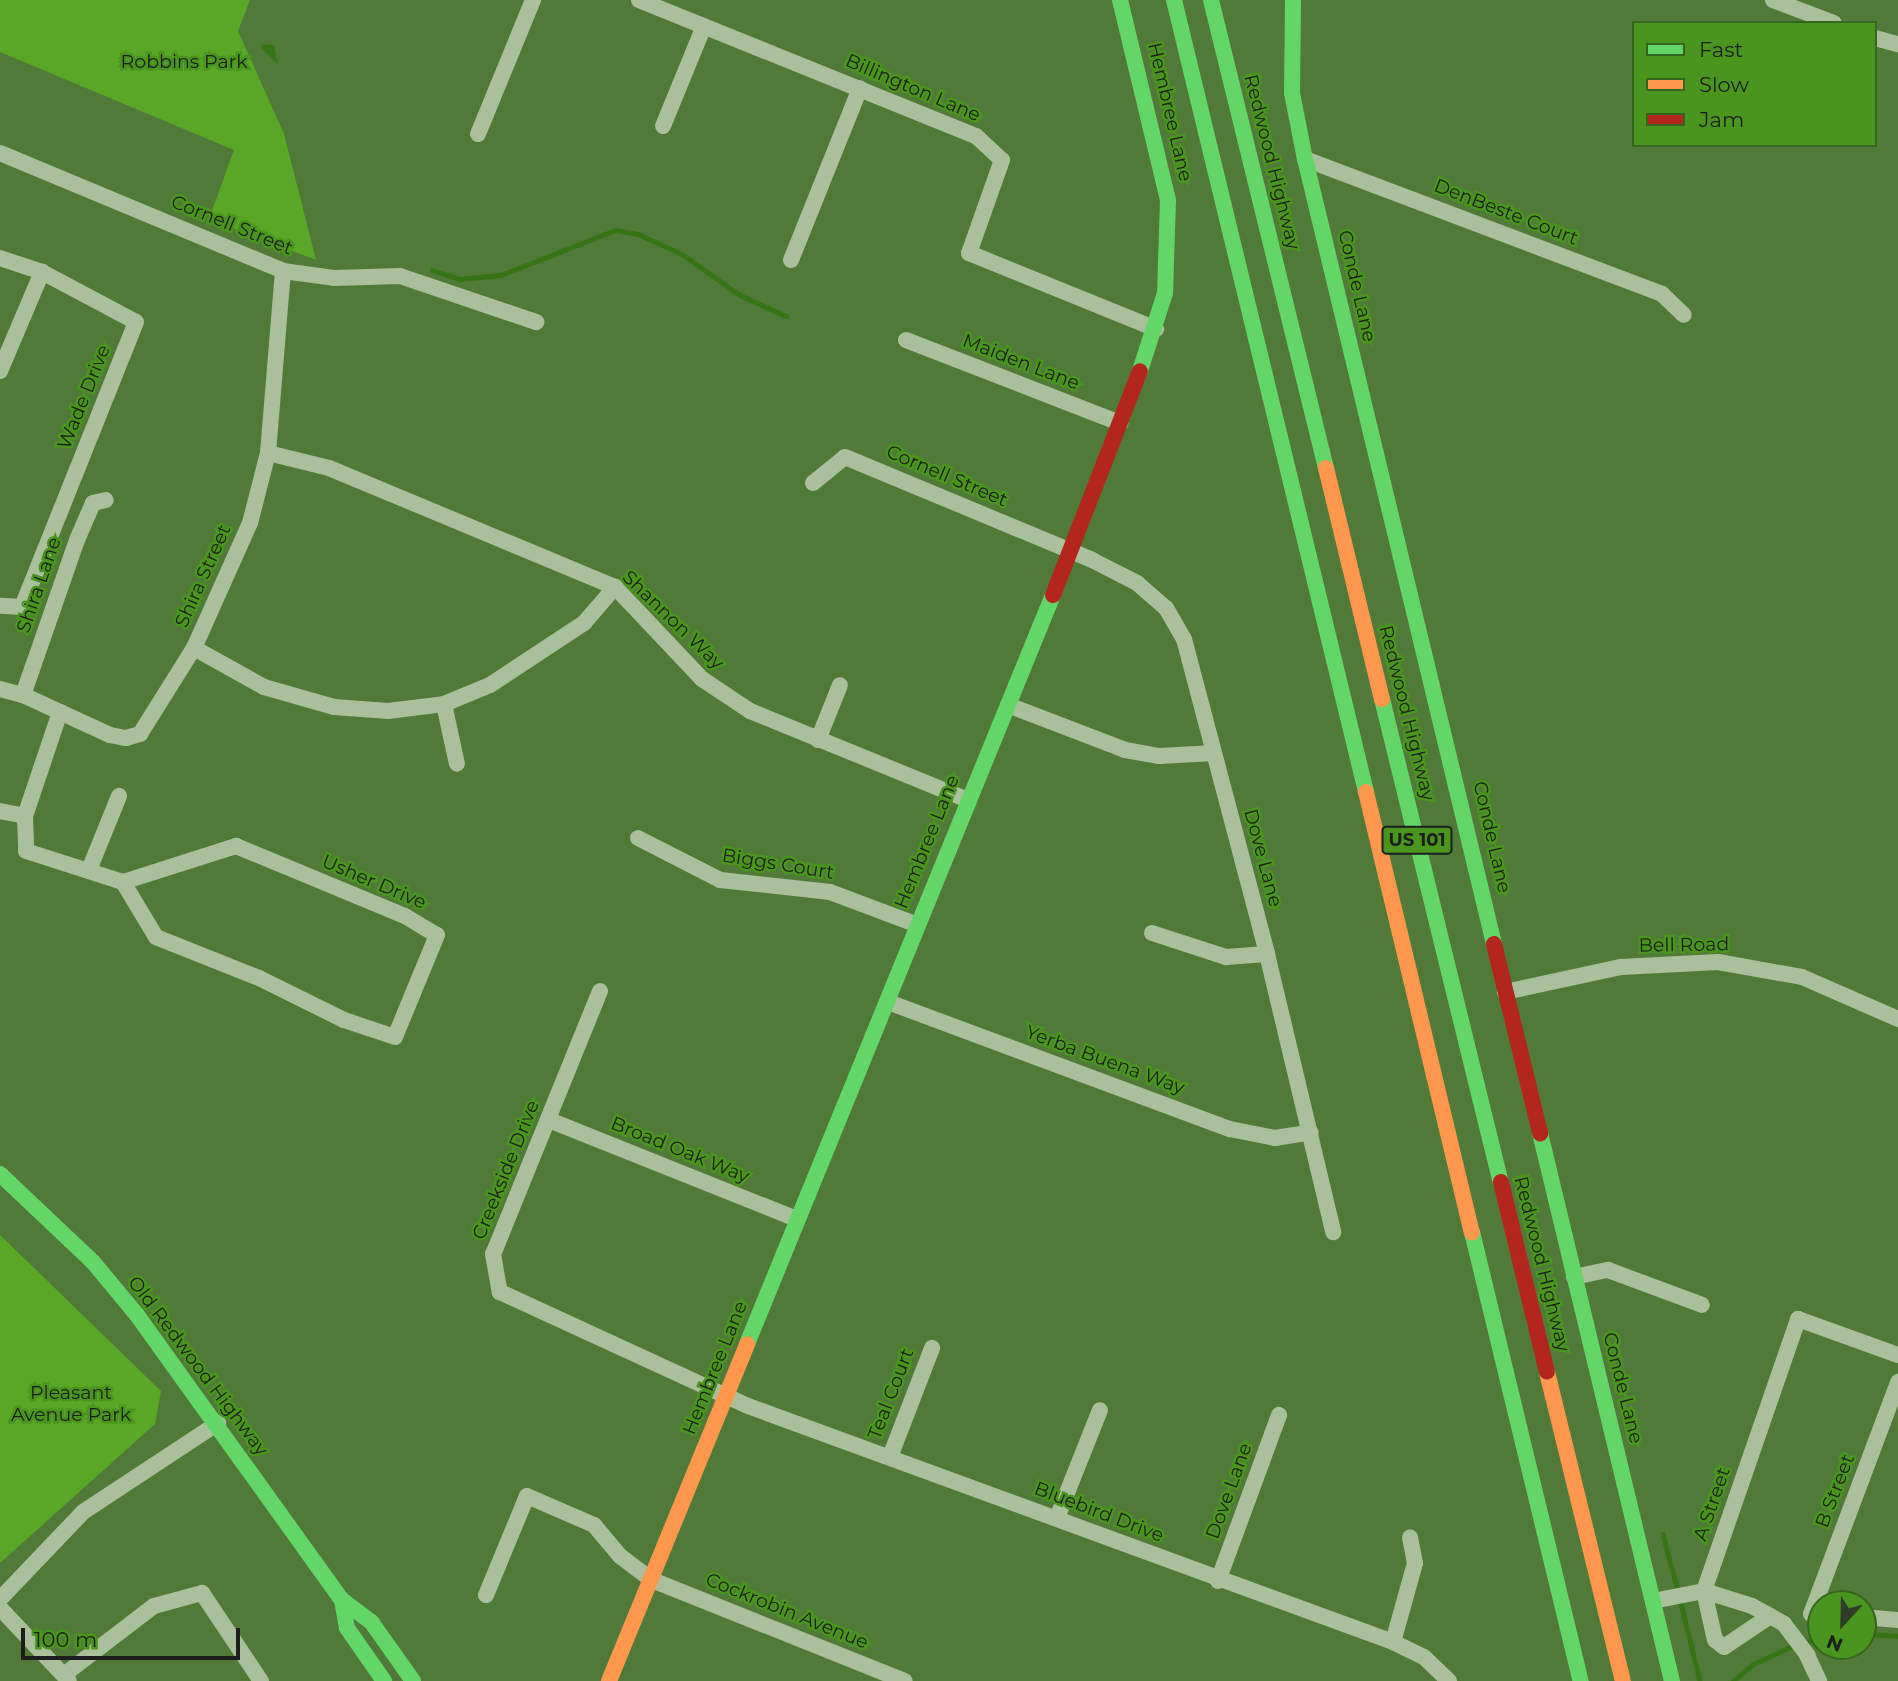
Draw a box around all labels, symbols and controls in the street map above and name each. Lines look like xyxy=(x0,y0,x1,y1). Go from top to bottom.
legend xyxy=(1632,21,1877,147)
text: Fast xyxy=(1699,37,1743,62)
street label: Hembree Lane xyxy=(1143,40,1197,184)
street label: Billington Lane xyxy=(842,49,984,127)
park label: Robbins Park xyxy=(120,51,248,73)
street label: Redwood Highway xyxy=(1239,72,1305,252)
text: Slow xyxy=(1699,72,1749,97)
text: Jam xyxy=(1699,107,1744,132)
street label: DenBeste Court xyxy=(1431,174,1581,250)
street label: Cornell Street xyxy=(168,190,296,260)
street label: Conde Lane xyxy=(1333,228,1381,344)
street label: Maiden Lane xyxy=(959,329,1083,395)
street label: Wade Drive xyxy=(53,342,115,452)
street label: Cornell Street xyxy=(883,440,1011,512)
street label: Shira Street xyxy=(170,521,236,631)
street label: Shira Lane xyxy=(12,534,66,636)
street label: Shannon Way xyxy=(617,566,729,674)
street label: Redwood Highway xyxy=(1374,623,1440,803)
street label: Hembree Lane xyxy=(890,772,964,912)
street label: Conde Lane xyxy=(1468,779,1516,895)
street label: Dove Lane xyxy=(1239,807,1287,909)
road number: US 101 xyxy=(1380,826,1454,854)
street label: Biggs Court xyxy=(720,844,836,884)
street label: Usher Drive xyxy=(318,850,430,914)
street label: Bell Road xyxy=(1638,933,1730,957)
street label: Yerba Buena Way xyxy=(1022,1021,1188,1099)
street label: Creekside Drive xyxy=(468,1097,544,1243)
street label: Broad Oak Way xyxy=(607,1112,753,1188)
street label: Redwood Highway xyxy=(1509,1174,1575,1354)
street label: Old Redwood Highway xyxy=(123,1272,273,1460)
street label: Hembree Lane xyxy=(678,1298,752,1438)
street label: Conde Lane xyxy=(1598,1330,1648,1446)
street label: Teal Court xyxy=(863,1345,919,1443)
park label: Pleasant Avenue Park xyxy=(11,1382,131,1426)
street label: Dove Lane xyxy=(1201,1440,1257,1542)
street label: B Street xyxy=(1811,1451,1859,1531)
street label: A Street xyxy=(1689,1464,1735,1544)
street label: Bluebird Drive xyxy=(1031,1477,1167,1547)
street label: Cockrobin Avenue xyxy=(702,1568,872,1654)
north arrow xyxy=(1807,1590,1877,1660)
scale bar xyxy=(24,1614,243,1658)
text: 100 m xyxy=(34,1627,97,1652)
text: N xyxy=(1823,1630,1846,1657)

